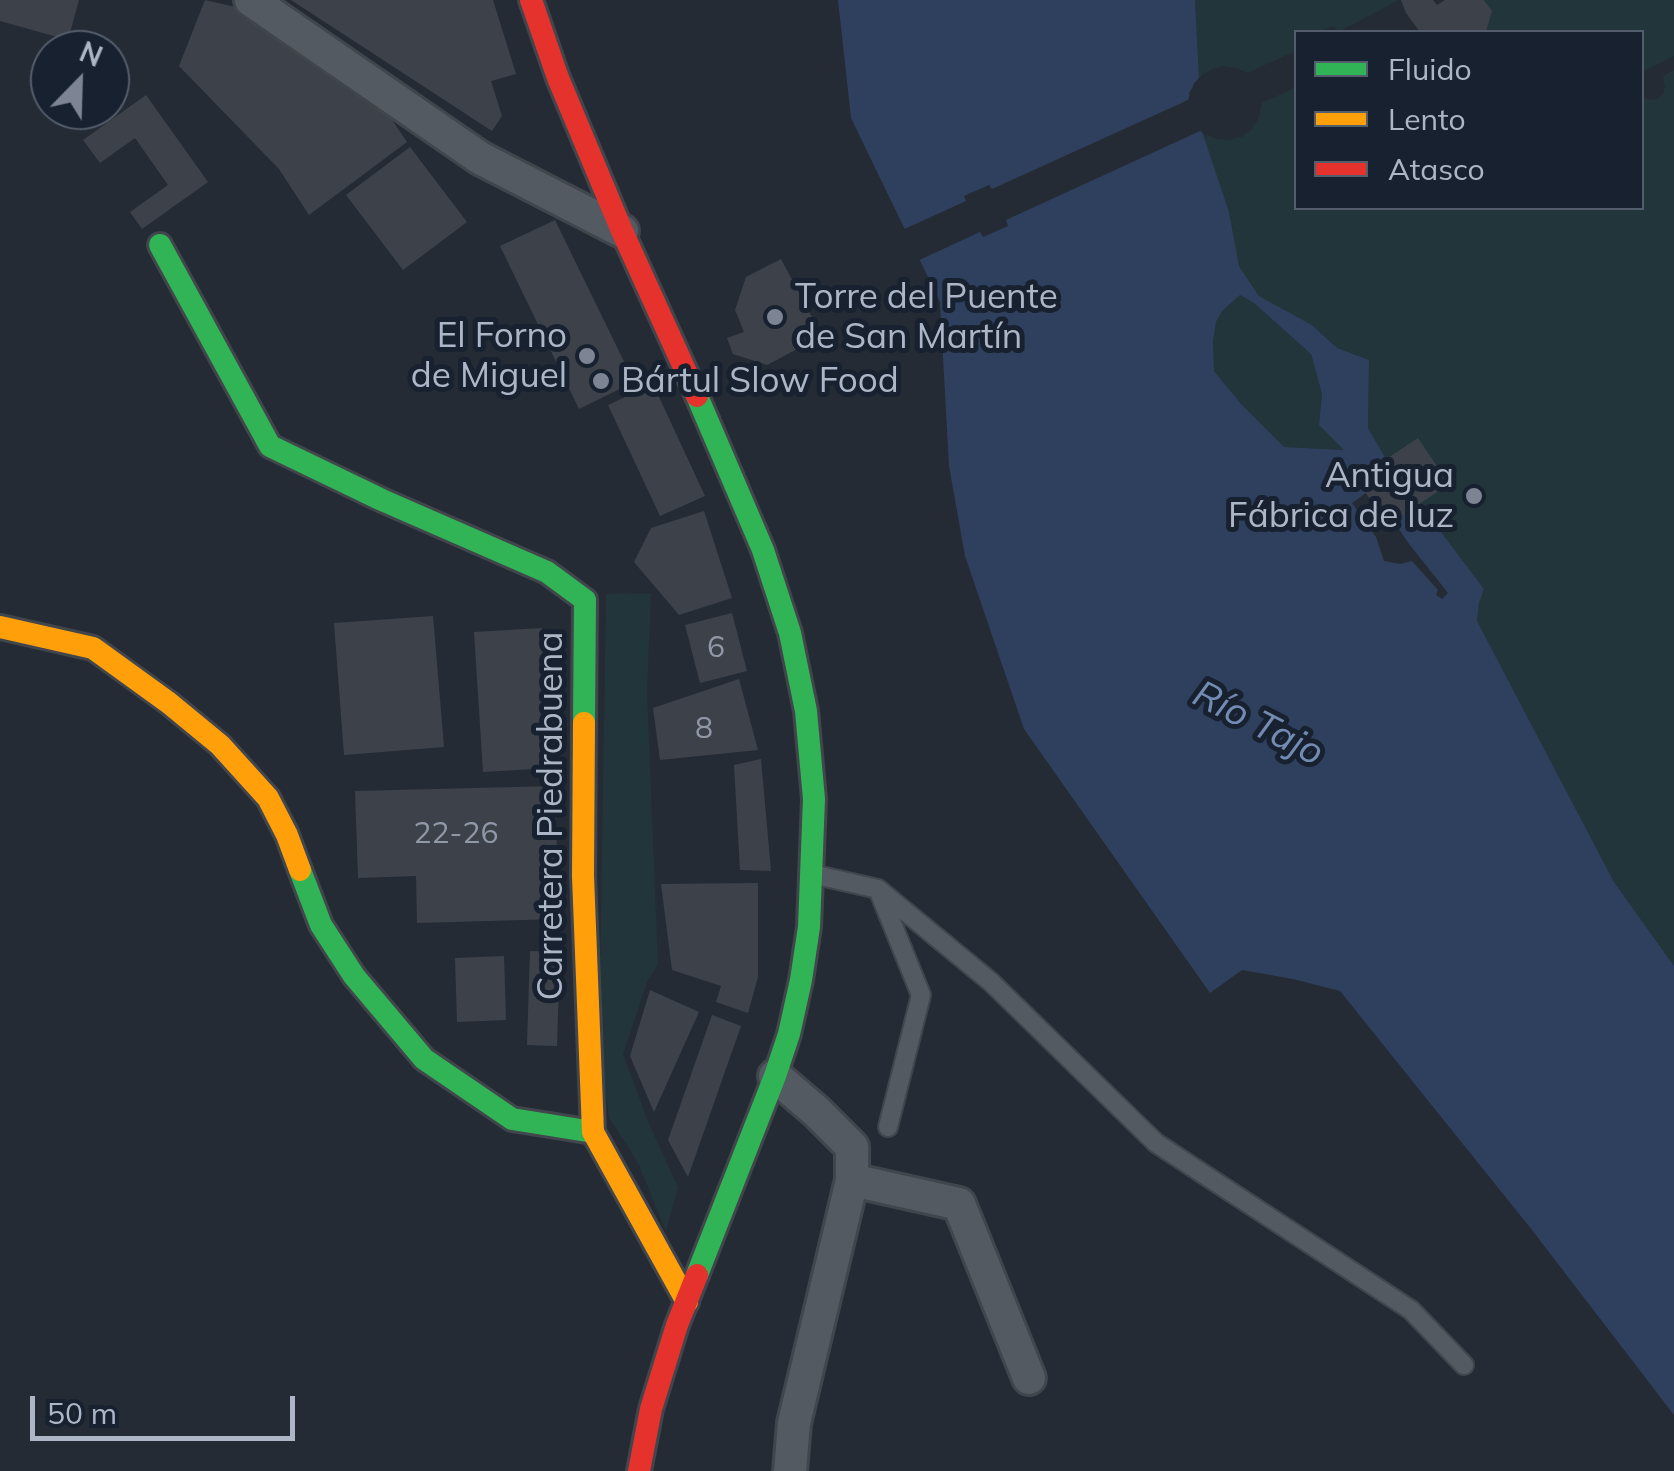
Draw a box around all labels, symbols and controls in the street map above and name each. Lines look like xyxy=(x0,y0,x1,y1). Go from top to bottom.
north arrow xyxy=(30,30,130,130)
legend xyxy=(1294,30,1644,210)
text: N xyxy=(75,34,108,74)
text: Fluido xyxy=(1388,50,1472,88)
text: Lento xyxy=(1388,100,1466,138)
text: Atasco xyxy=(1388,150,1485,188)
place label: Torre del Puente de San Martín xyxy=(795,276,1058,358)
marker: Torre del Puente de San Martín xyxy=(764,306,786,328)
place label: El Forno de Miguel xyxy=(411,315,567,397)
marker: El Forno de Miguel xyxy=(576,345,598,367)
place label: Bártul Slow Food xyxy=(621,360,899,402)
marker: Bártul Slow Food xyxy=(590,370,612,392)
place label: Antigua Fábrica de luz xyxy=(1228,455,1454,537)
marker: Antigua Fábrica de luz xyxy=(1463,485,1485,507)
house number: 6 xyxy=(707,630,725,666)
street label: Carretera Piedrabuena xyxy=(530,632,572,1000)
water label: Río Tajo xyxy=(1185,672,1331,776)
house number: 8 xyxy=(695,711,713,747)
house number: 22-26 xyxy=(414,816,498,852)
scale bar xyxy=(35,1376,300,1438)
text: 50 m xyxy=(47,1394,117,1432)

